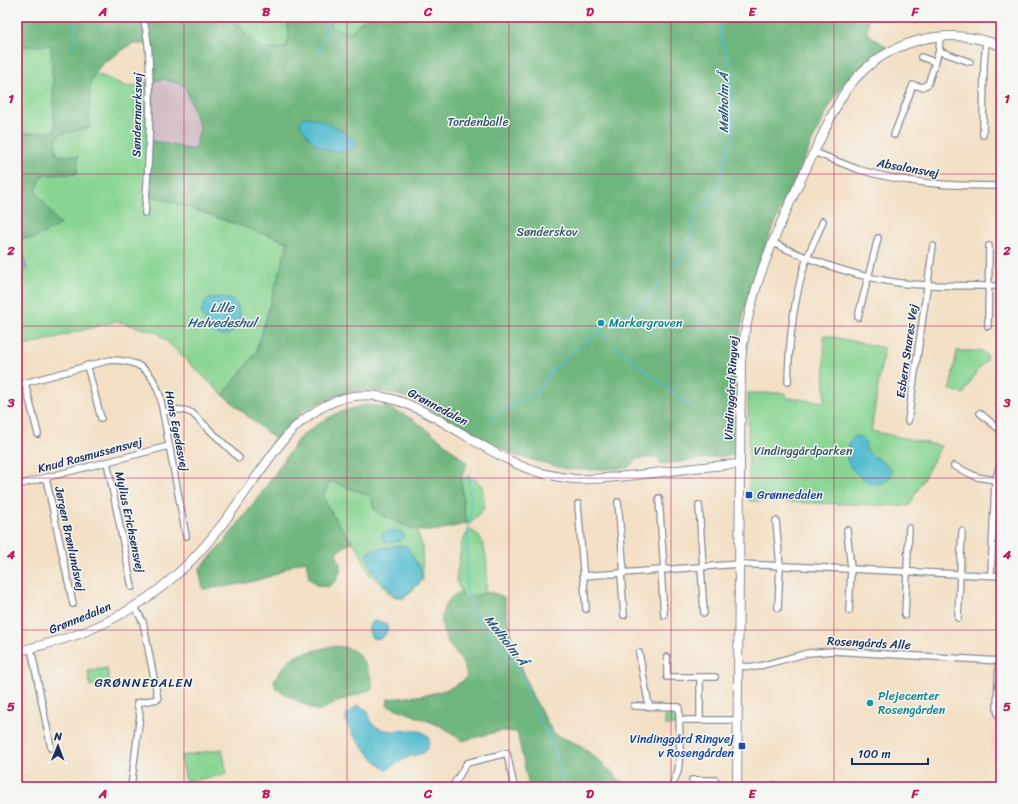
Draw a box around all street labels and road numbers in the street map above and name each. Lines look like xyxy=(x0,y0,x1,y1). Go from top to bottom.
street label: Søndermarksvej xyxy=(125,72,149,157)
street label: Absalonsvej xyxy=(874,152,941,184)
street label: Esbern Snares Vej xyxy=(890,302,925,400)
street label: Vindinggård Ringvej xyxy=(717,335,745,441)
street label: Grønnedalen xyxy=(404,382,473,432)
street label: Hans Egedesvej xyxy=(158,389,196,473)
street label: Knud Rasmussensvej xyxy=(35,430,145,480)
street label: Mylius Erichsensvej xyxy=(109,469,151,575)
street label: Jørgen Brønlundsvej xyxy=(48,484,92,594)
street label: Grønnedalen xyxy=(45,595,115,641)
street label: Rosengårds Alle xyxy=(827,630,911,656)

